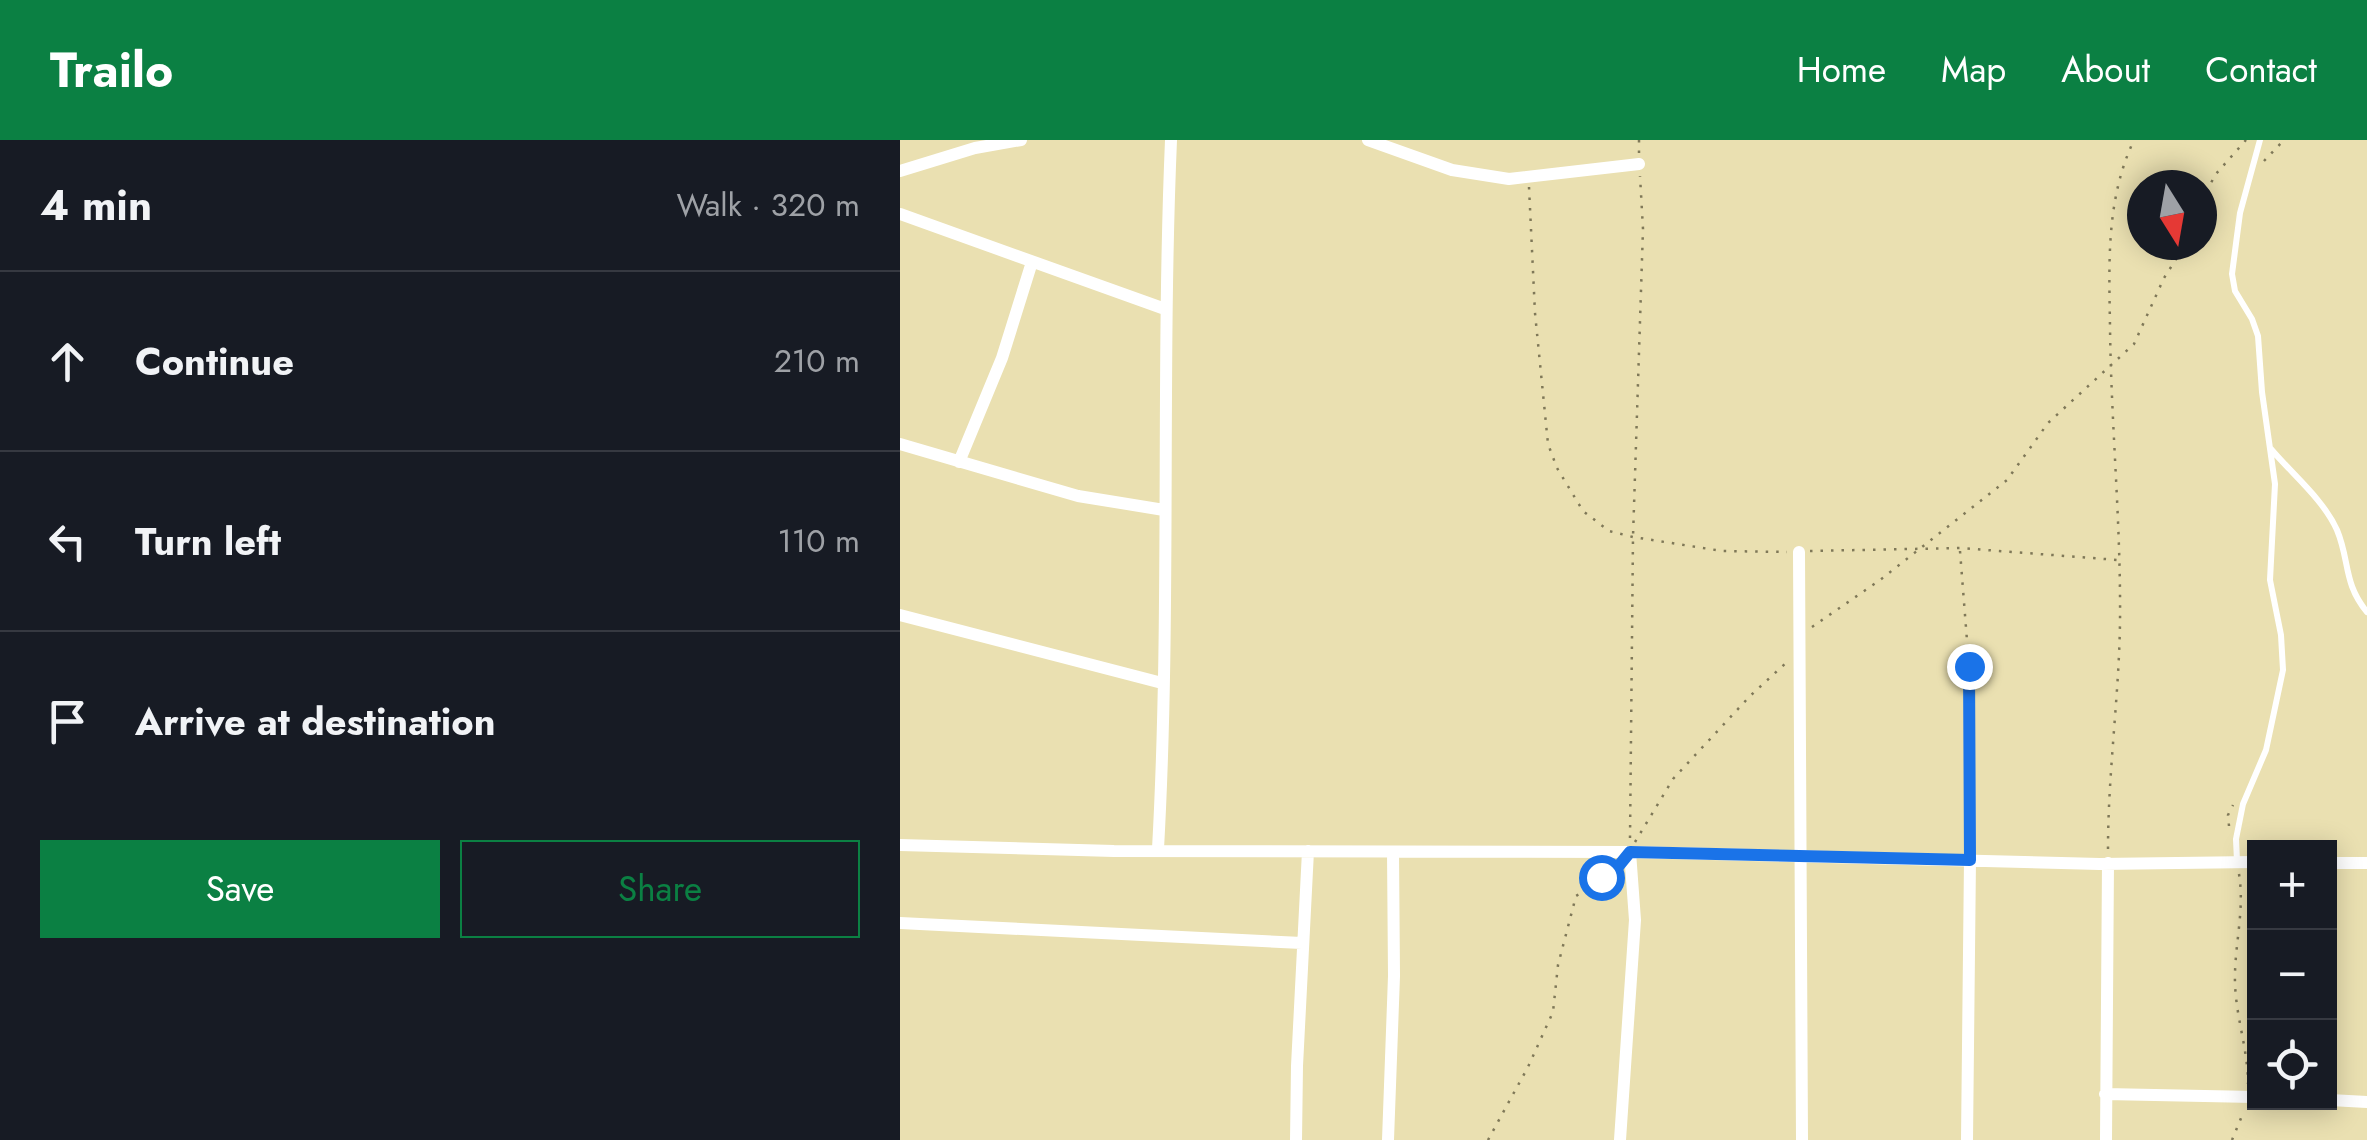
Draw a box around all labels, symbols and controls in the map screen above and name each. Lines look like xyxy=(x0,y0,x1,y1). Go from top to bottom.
text: Trailo xyxy=(50,36,173,105)
text: Home xyxy=(1797,45,1886,95)
text: Map xyxy=(1941,45,2006,95)
text: About xyxy=(2061,45,2150,95)
text: Contact xyxy=(2205,45,2317,95)
north arrow xyxy=(2127,170,2217,260)
text: 4 min xyxy=(40,175,152,236)
text: Walk · 320 m xyxy=(676,182,860,228)
icon: ahead xyxy=(40,334,95,389)
text: Continue xyxy=(135,334,294,389)
text: 210 m xyxy=(774,338,860,384)
icon: left xyxy=(40,514,95,569)
text: Turn left xyxy=(135,514,281,569)
text: 110 m xyxy=(777,518,860,564)
route end xyxy=(1947,644,1993,690)
icon: arrive xyxy=(40,694,95,749)
text: Arrive at destination xyxy=(135,694,496,749)
button: Save xyxy=(40,840,440,938)
button: Share xyxy=(460,840,860,938)
map controls xyxy=(2247,840,2337,1110)
button: + xyxy=(2247,840,2337,930)
route start xyxy=(1579,855,1625,901)
button: − xyxy=(2247,930,2337,1020)
button: locate xyxy=(2247,1020,2337,1110)

